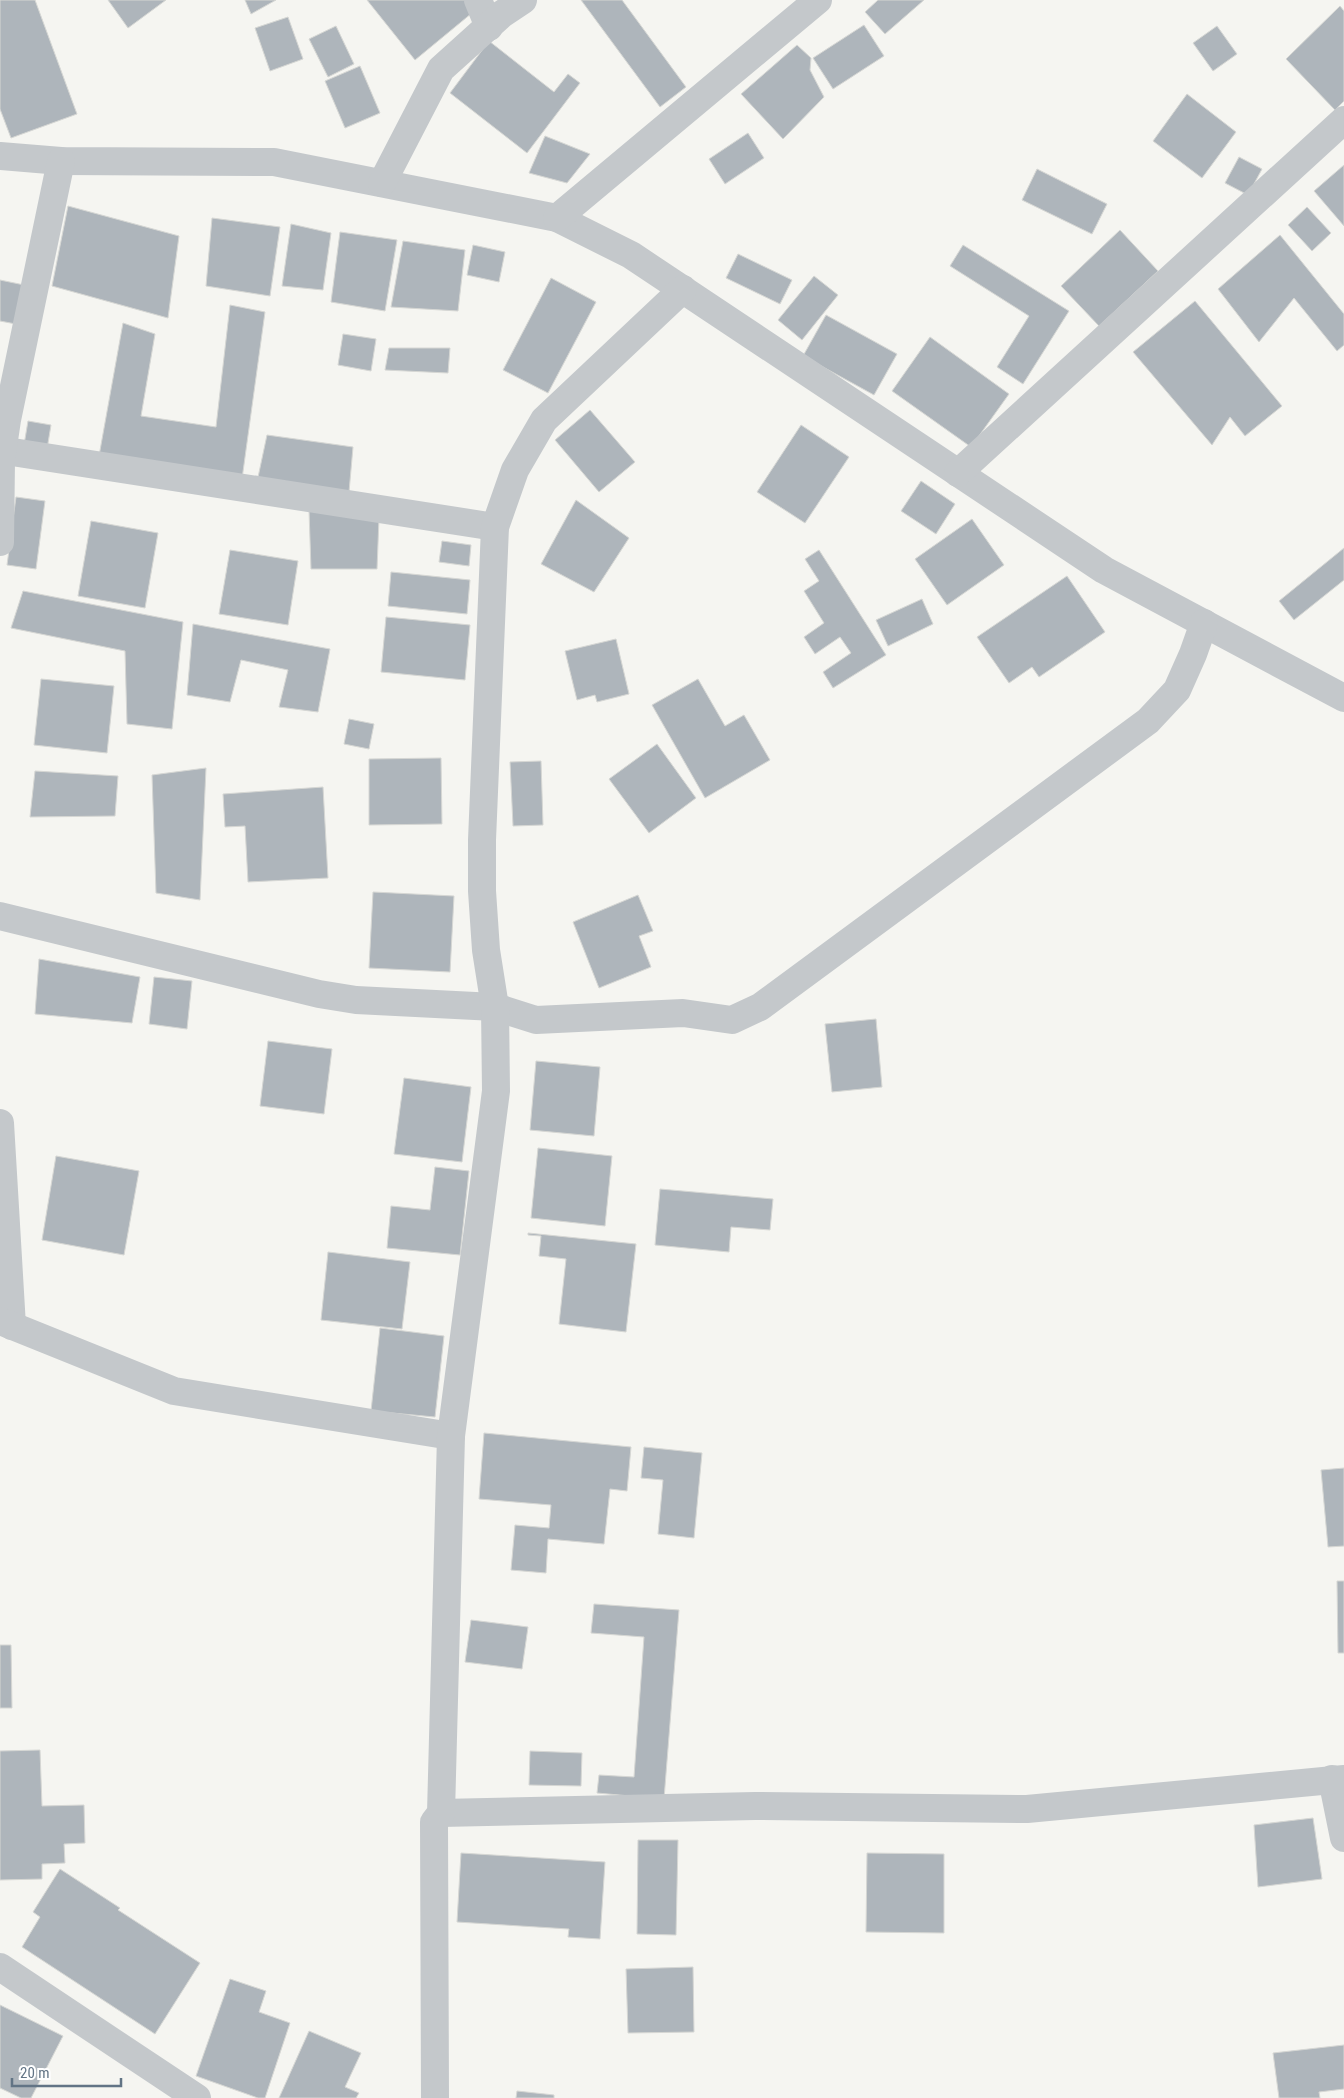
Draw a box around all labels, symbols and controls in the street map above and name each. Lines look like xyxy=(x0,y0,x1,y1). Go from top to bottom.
scale bar xyxy=(12,2056,121,2088)
text: 20 m xyxy=(20,2064,50,2082)

